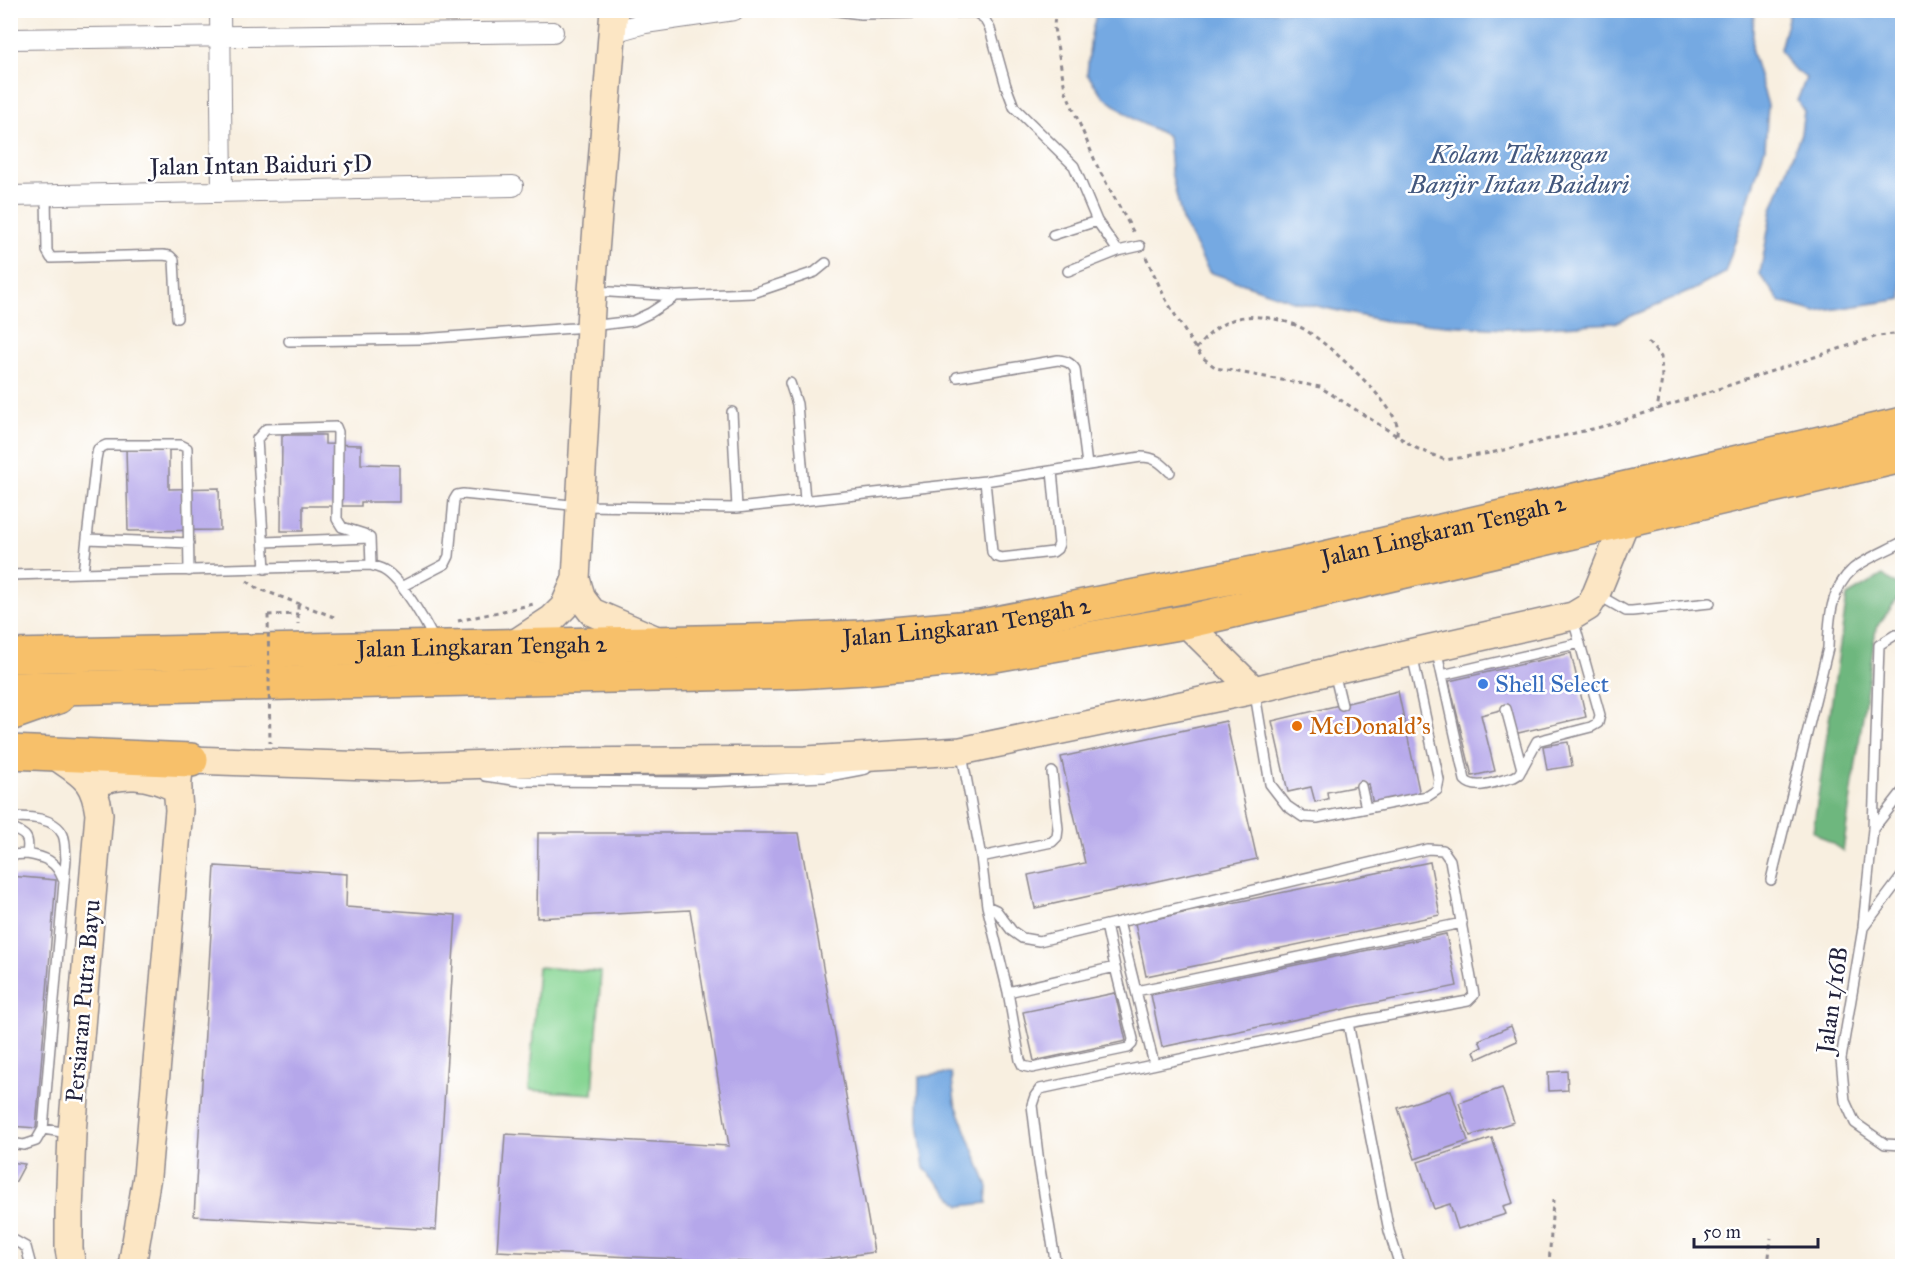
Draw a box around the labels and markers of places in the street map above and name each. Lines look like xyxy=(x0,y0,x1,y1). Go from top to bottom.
place label: Shell Select xyxy=(1495,669,1610,699)
marker: Shell Select xyxy=(1476,677,1490,691)
place label: McDonald's xyxy=(1309,711,1431,741)
marker: McDonald's xyxy=(1290,719,1304,733)

